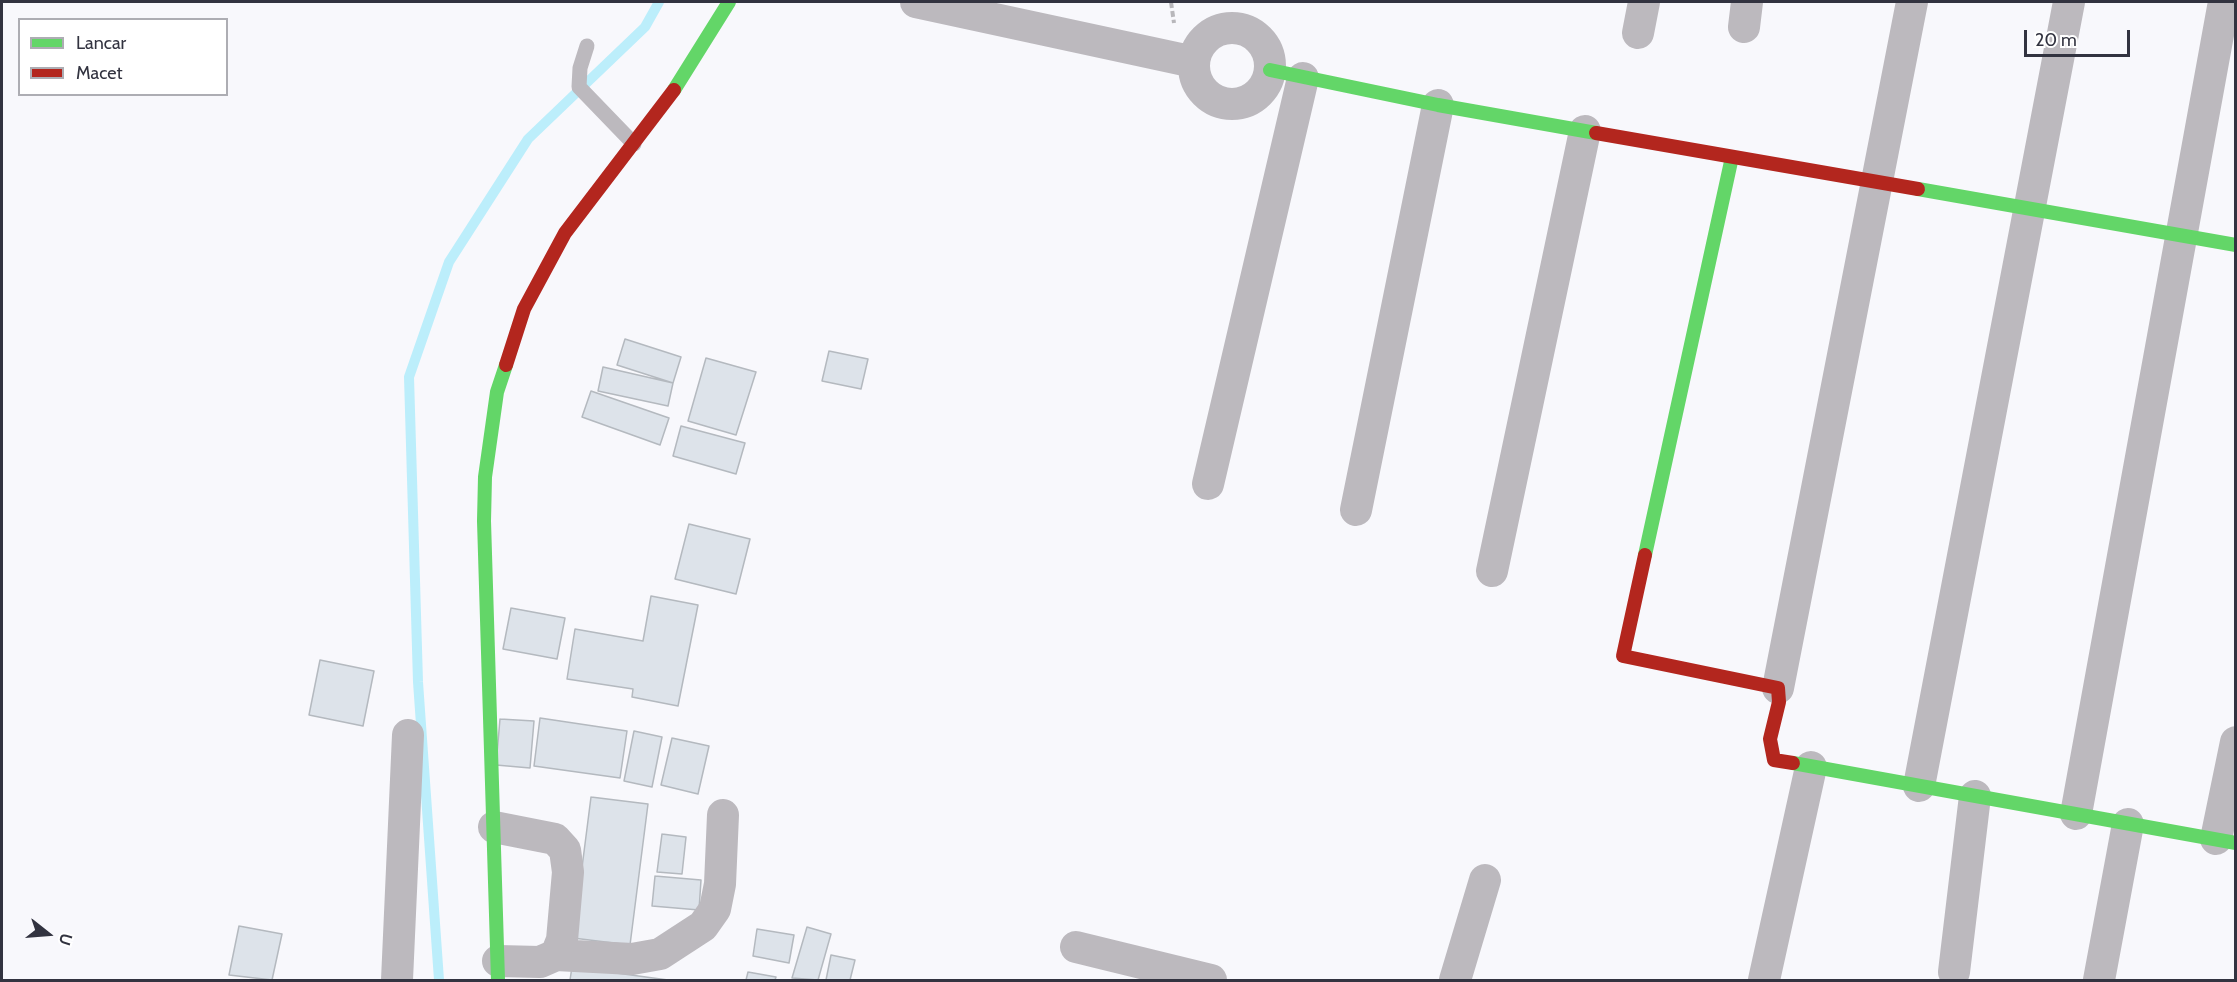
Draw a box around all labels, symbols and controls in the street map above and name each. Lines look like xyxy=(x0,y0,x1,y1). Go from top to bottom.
legend xyxy=(18,18,228,96)
scale bar xyxy=(2027,18,2134,56)
text: 20 m xyxy=(2035,29,2077,51)
text: Lancar xyxy=(76,32,126,54)
text: Macet xyxy=(76,62,122,84)
north arrow xyxy=(18,904,78,964)
text: U xyxy=(55,931,76,948)

